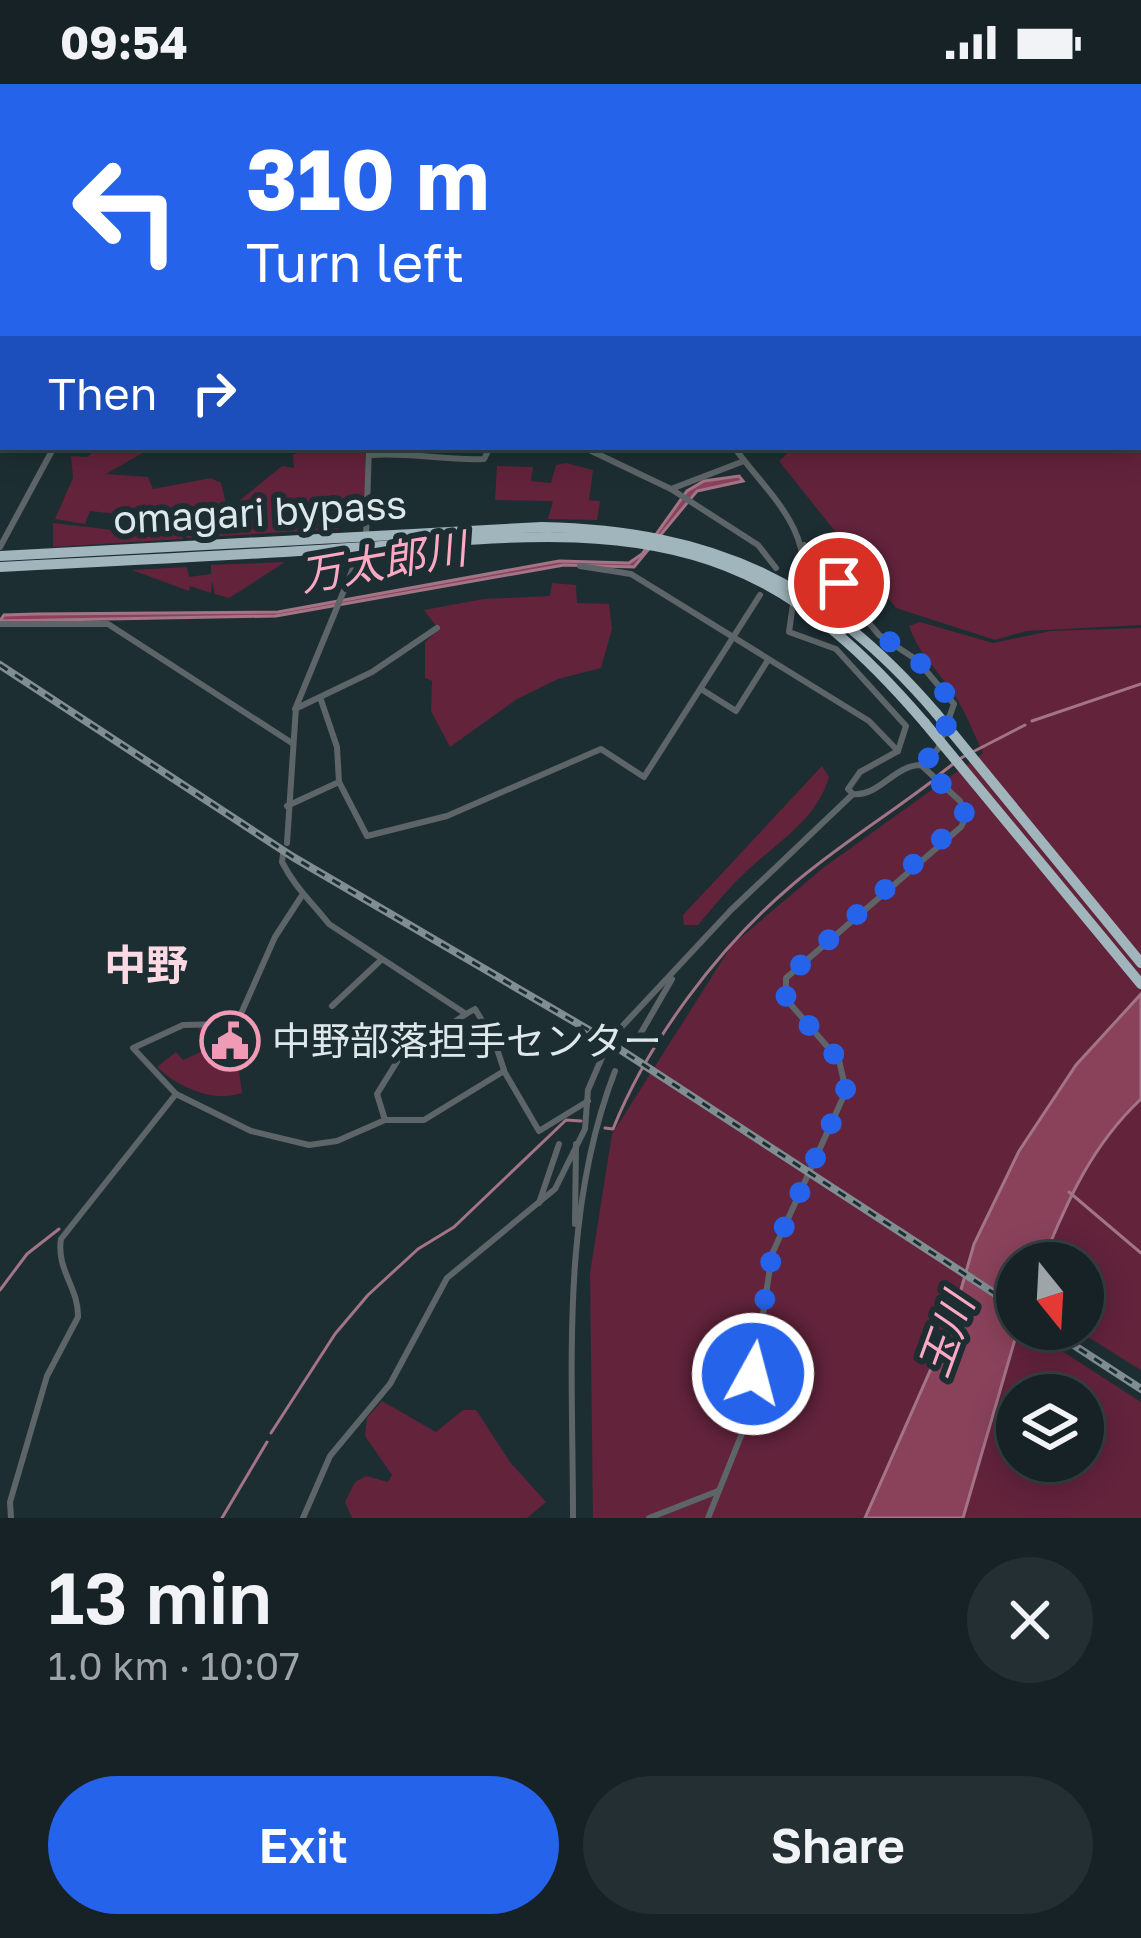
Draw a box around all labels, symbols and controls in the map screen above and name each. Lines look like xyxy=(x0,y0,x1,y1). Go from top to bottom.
text: 09:54 xyxy=(60,15,188,69)
text: 310 m xyxy=(246,128,490,228)
icon: left xyxy=(48,132,204,288)
text: Turn left xyxy=(246,229,464,294)
icon: right xyxy=(181,360,247,426)
text: Then xyxy=(48,366,157,420)
street label: omagari bypass xyxy=(112,480,408,543)
water label: 万太郎川 xyxy=(296,521,474,600)
pin xyxy=(788,532,890,634)
icon: arrive xyxy=(806,550,872,616)
district label: 中野 xyxy=(104,939,188,989)
public building icon: 中野部落担手センター xyxy=(199,1010,261,1072)
place label: 中野部落担手センター xyxy=(272,1017,662,1064)
north arrow xyxy=(996,1242,1104,1350)
map controls xyxy=(996,1242,1104,1482)
water label: 玉川 xyxy=(907,1283,984,1383)
position arrow xyxy=(690,1311,816,1437)
button: layers xyxy=(996,1374,1104,1482)
text: 13 min xyxy=(48,1553,272,1640)
button: close xyxy=(967,1557,1093,1683)
text: 1.0 km · 10:07 xyxy=(48,1642,300,1689)
button: Exit xyxy=(48,1776,559,1914)
button: Share xyxy=(583,1776,1093,1914)

